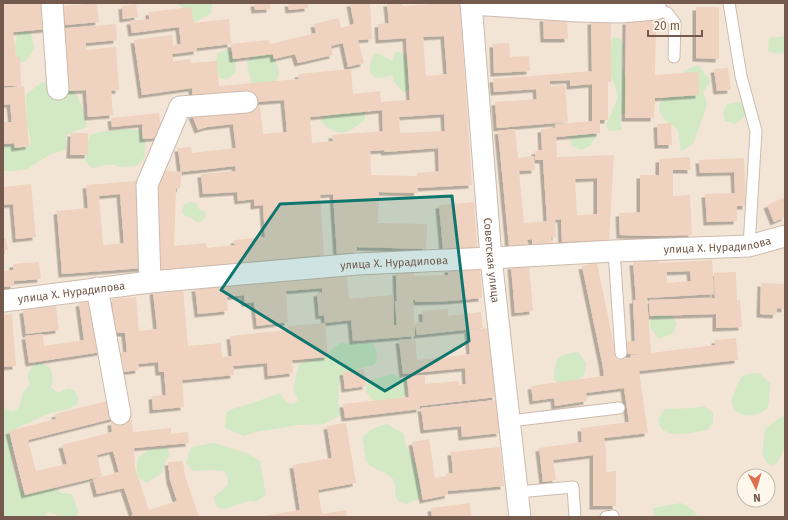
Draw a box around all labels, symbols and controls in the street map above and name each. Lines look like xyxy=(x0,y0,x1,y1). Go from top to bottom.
scale bar xyxy=(648,12,702,38)
text: 20 m xyxy=(654,19,680,33)
street label: Советская улица xyxy=(481,217,502,303)
street label: улица Х. Нурадилова xyxy=(663,234,773,256)
street label: улица Х. Нурадилова xyxy=(340,254,448,273)
street label: улица Х. Нурадилова xyxy=(17,279,126,306)
north arrow xyxy=(736,468,776,508)
text: N xyxy=(753,491,761,504)

